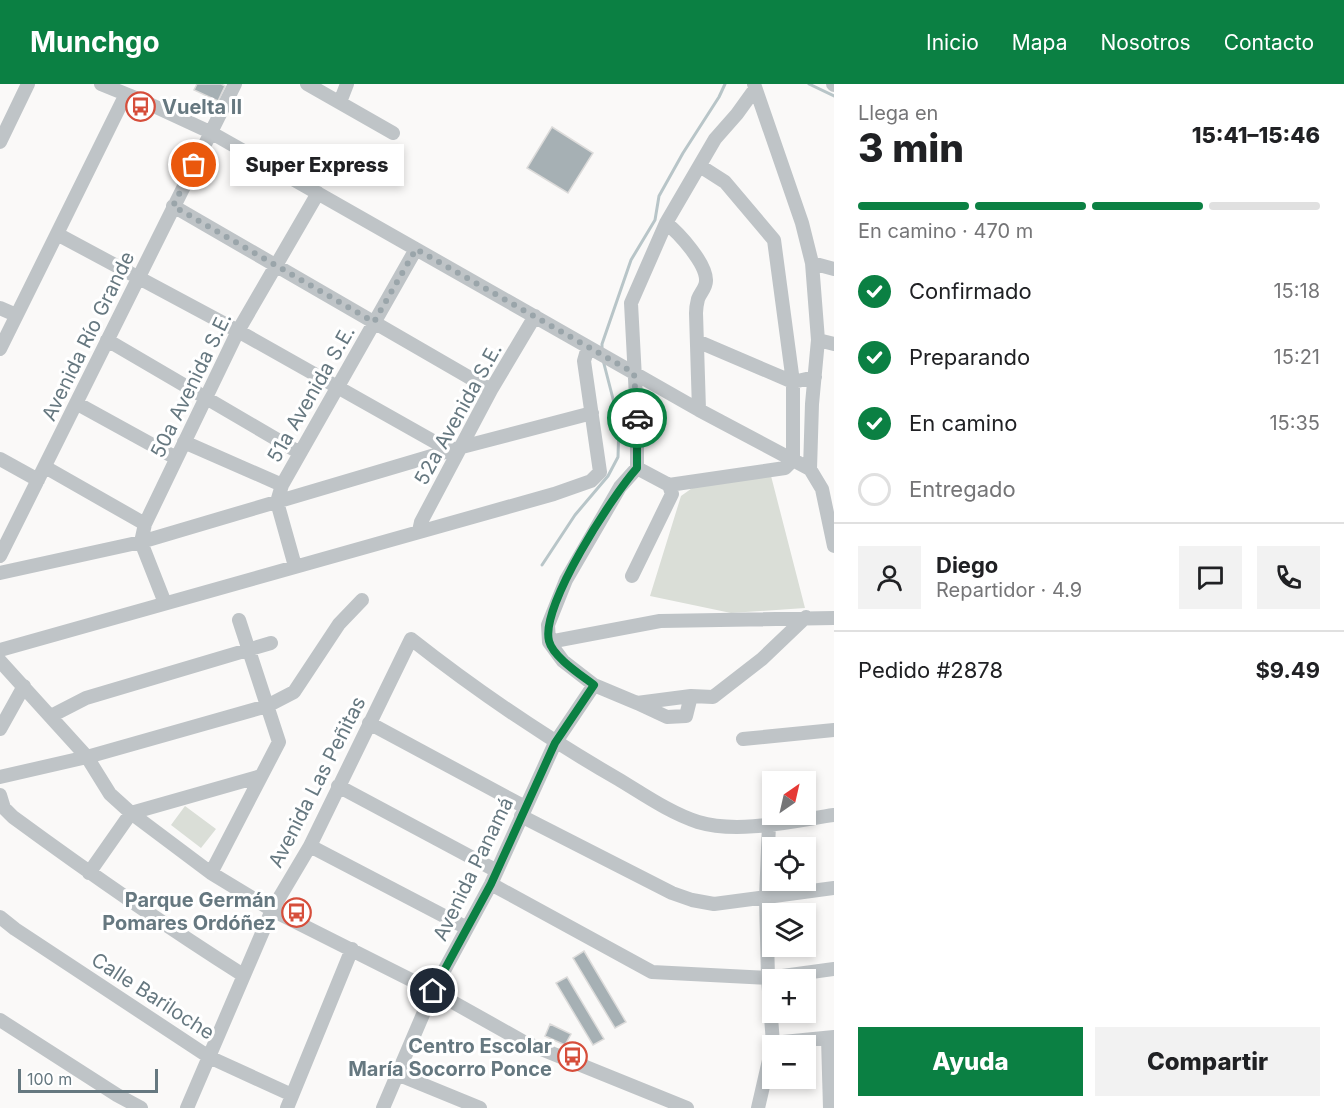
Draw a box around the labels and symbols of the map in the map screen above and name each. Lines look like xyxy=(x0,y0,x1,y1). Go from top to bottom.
bus stop icon: Vuelta II xyxy=(125,91,157,123)
place label: Vuelta II xyxy=(162,95,242,119)
pin xyxy=(168,139,219,190)
callout: Super Express xyxy=(230,144,404,186)
street label: Avenida Río Grande xyxy=(37,247,139,425)
street label: 50a Avenida S.E. xyxy=(145,308,237,462)
street label: 51a Avenida S.E. xyxy=(262,321,360,467)
street label: 52a Avenida S.E. xyxy=(409,339,507,489)
courier xyxy=(607,388,667,448)
street label: Avenida Las Peñitas xyxy=(263,692,371,872)
north arrow xyxy=(762,771,816,825)
street label: Avenida Panamá xyxy=(428,793,518,945)
place label: Parque Germán Pomares Ordóñez xyxy=(102,888,276,935)
bus stop icon: Parque Germán Pomares Ordóñez xyxy=(281,896,313,928)
street label: Calle Bariloche xyxy=(87,947,219,1045)
pin xyxy=(407,965,458,1016)
place label: Centro Escolar María Socorro Ponce xyxy=(348,1034,552,1081)
bus stop icon: Centro Escolar María Socorro Ponce xyxy=(557,1041,589,1073)
scale bar xyxy=(18,1066,158,1094)

